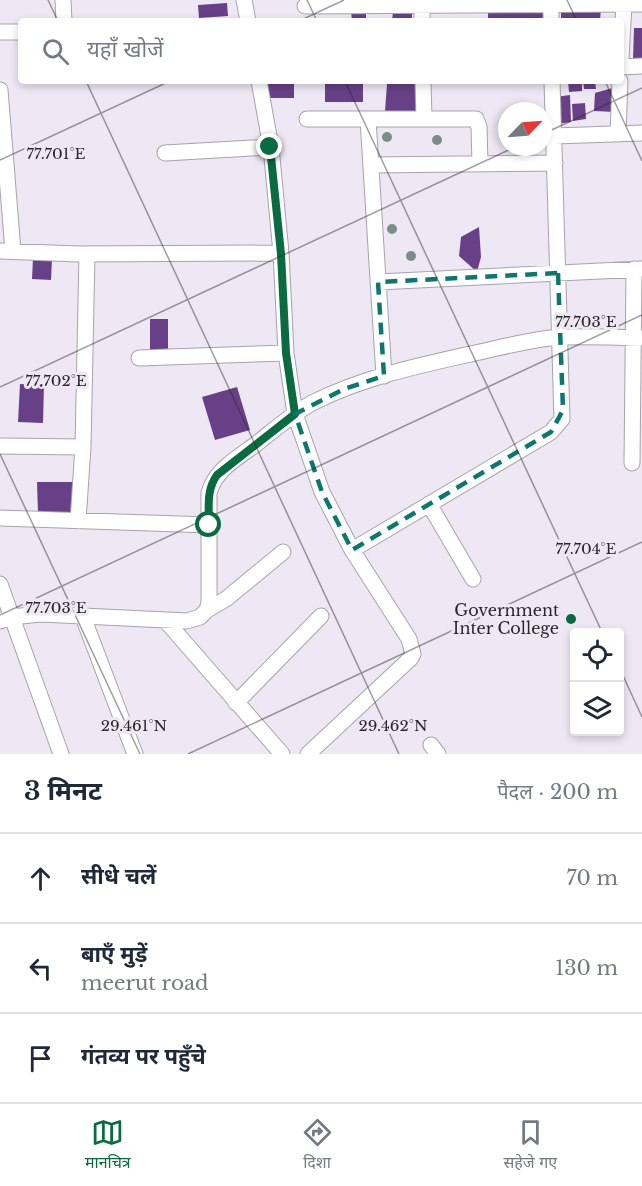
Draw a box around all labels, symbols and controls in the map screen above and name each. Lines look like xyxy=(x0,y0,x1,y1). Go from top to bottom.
search box xyxy=(18,18,624,84)
icon: search xyxy=(39,35,72,68)
text: यहाँ खोजें xyxy=(87,36,163,63)
north arrow xyxy=(498,102,552,156)
route end xyxy=(256,133,282,159)
text: 77.701°E xyxy=(27,144,86,163)
text: 77.703°E xyxy=(555,312,617,331)
text: 77.702°E xyxy=(25,371,87,390)
route start xyxy=(195,511,221,537)
text: 77.704°E xyxy=(556,539,617,558)
text: 77.703°E xyxy=(25,598,87,617)
place label: Government Inter College xyxy=(453,600,559,638)
marker: Government Inter College xyxy=(564,612,578,626)
map controls xyxy=(570,628,624,736)
button: locate xyxy=(570,628,624,682)
button: layers xyxy=(570,682,624,736)
text: 29.461°N xyxy=(101,716,167,735)
text: 29.462°N xyxy=(359,716,427,735)
text: 3 मिनट xyxy=(24,775,102,807)
text: पैदल · 200 m xyxy=(497,780,618,804)
icon: ahead xyxy=(24,862,57,895)
text: सीधे चलें xyxy=(81,863,156,890)
text: 70 m xyxy=(566,866,618,890)
text: बाएँ मुड़ें xyxy=(81,941,147,968)
icon: left xyxy=(24,952,57,985)
text: 130 m xyxy=(555,956,618,980)
text: meerut road xyxy=(81,971,209,995)
icon: arrive xyxy=(24,1042,57,1075)
text: गंतव्य पर पहुँचे xyxy=(81,1043,206,1070)
tab: मानचित्र xyxy=(85,1116,131,1175)
tab: दिशा xyxy=(301,1116,334,1175)
tab: सहेजे गए xyxy=(503,1116,557,1175)

